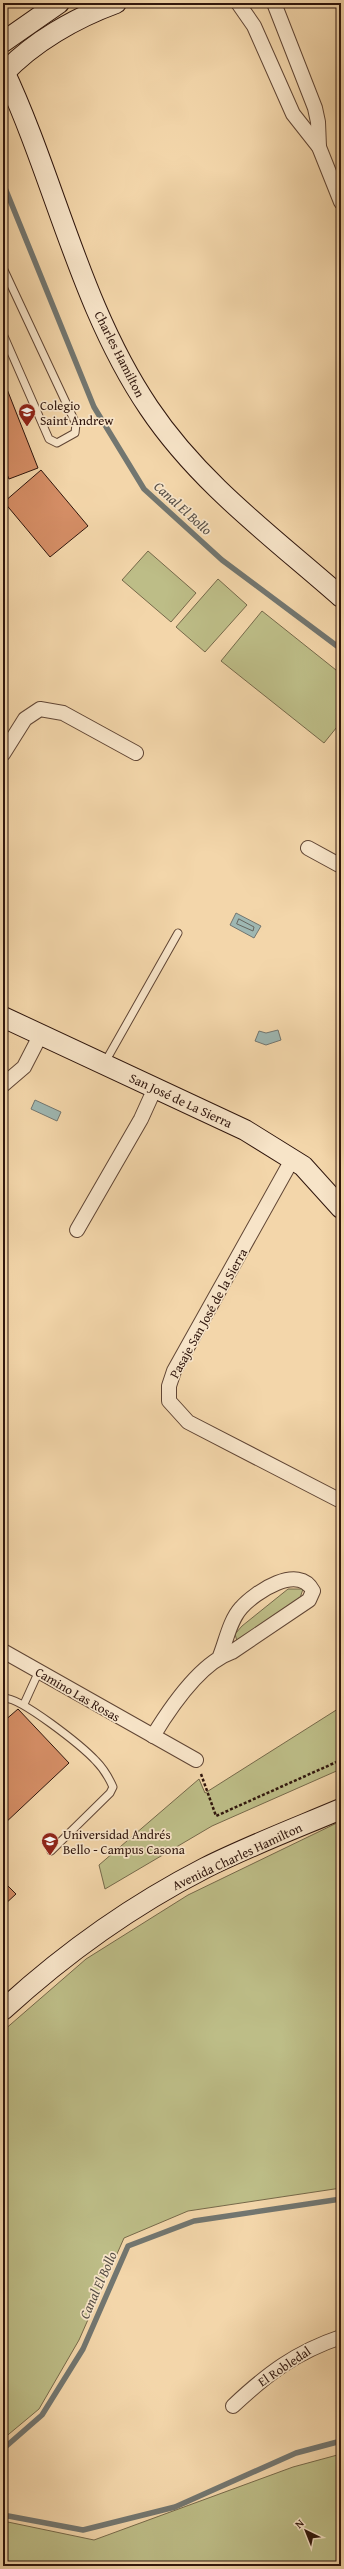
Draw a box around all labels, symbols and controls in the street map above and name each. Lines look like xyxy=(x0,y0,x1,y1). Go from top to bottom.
street label: Charles Hamilton xyxy=(90,308,150,401)
place label: Colegio Saint Andrew xyxy=(40,396,114,430)
school or university icon: Colegio Saint Andrew xyxy=(17,402,37,427)
water label: Canal El Bollo xyxy=(150,476,216,540)
street label: San José de La Sierra xyxy=(126,1068,236,1133)
street label: Pasaje San José de la Sierra xyxy=(165,1244,252,1382)
street label: Camino Las Rosas xyxy=(32,1662,124,1727)
street label: Avenida Charles Hamilton xyxy=(169,1818,306,1895)
place label: Universidad Andrés Bello - Campus Casona xyxy=(63,1825,186,1859)
school or university icon: Universidad Andrés Bello - Campus Casona xyxy=(40,1831,60,1856)
water label: Canal El Bollo xyxy=(74,2248,122,2322)
street label: El Robledal xyxy=(254,2341,315,2391)
north arrow xyxy=(286,2511,326,2551)
text: N xyxy=(291,2515,308,2532)

